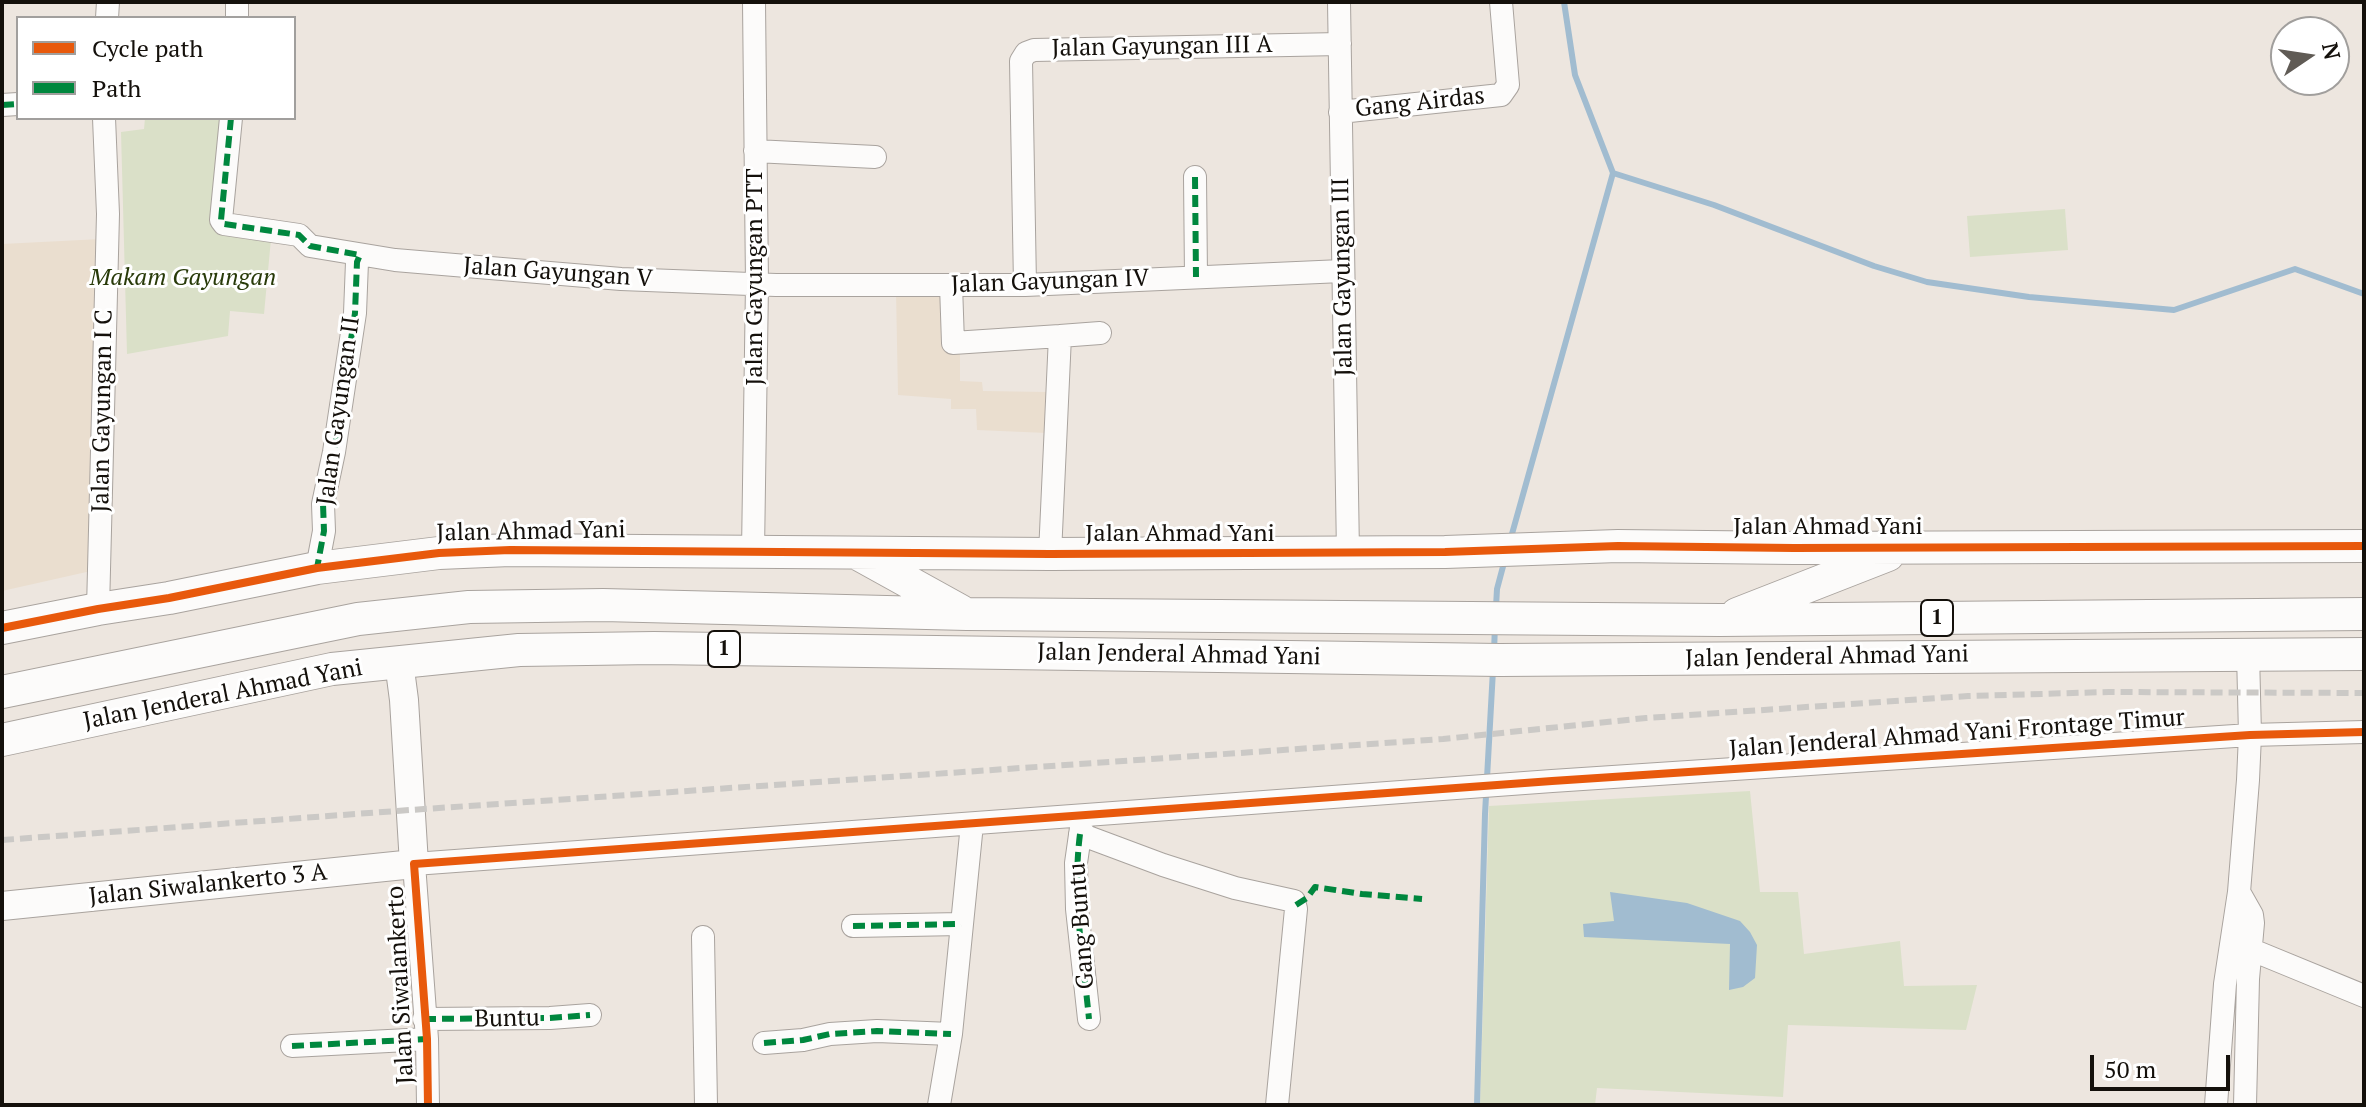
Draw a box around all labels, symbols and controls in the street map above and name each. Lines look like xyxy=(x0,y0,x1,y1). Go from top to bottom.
legend xyxy=(16,16,296,120)
north arrow xyxy=(2270,16,2350,96)
street label: Jalan Gayungan III A xyxy=(1051,31,1273,63)
text: Cycle path xyxy=(92,32,203,64)
text: N xyxy=(2316,40,2348,62)
text: Path xyxy=(92,72,141,104)
street label: Gang Airdas xyxy=(1354,82,1486,124)
street label: Jalan Gayungan PTT xyxy=(741,168,769,386)
street label: Jalan Gayungan III xyxy=(1327,177,1359,377)
street label: Jalan Gayungan V xyxy=(462,252,654,294)
park label: Makam Gayungan xyxy=(90,264,276,292)
street label: Jalan Gayungan IV xyxy=(950,264,1150,300)
street label: Jalan Gayungan I C xyxy=(87,309,119,513)
street label: Jalan Gayungan II xyxy=(312,315,366,507)
street label: Jalan Ahmad Yani xyxy=(1733,513,1923,541)
street label: Jalan Ahmad Yani xyxy=(436,516,626,548)
street label: Jalan Ahmad Yani xyxy=(1085,520,1275,548)
road number: 1 xyxy=(1921,600,1953,636)
road number: 1 xyxy=(708,631,740,667)
street label: Jalan Jenderal Ahmad Yani xyxy=(1037,638,1321,672)
street label: Jalan Jenderal Ahmad Yani xyxy=(1685,640,1969,674)
street label: Jalan Jenderal Ahmad Yani xyxy=(81,654,365,736)
street label: Jalan Jenderal Ahmad Yani Frontage Timur xyxy=(1728,704,2186,764)
street label: Jalan Siwalankerto 3 A xyxy=(87,858,329,912)
street label: Gang Buntu xyxy=(1063,862,1101,990)
street label: Jalan Siwalankerto xyxy=(381,885,421,1085)
street label: Buntu xyxy=(474,1004,540,1034)
scale bar xyxy=(2094,1039,2234,1089)
text: 50 m xyxy=(2104,1053,2156,1085)

